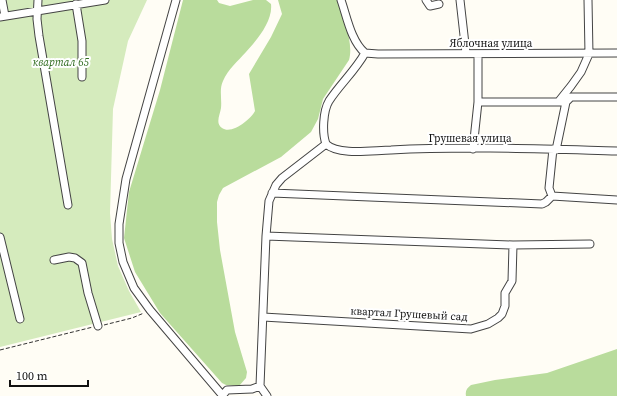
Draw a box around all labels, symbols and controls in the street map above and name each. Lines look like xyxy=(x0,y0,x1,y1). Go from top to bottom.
street label: Яблочная улица xyxy=(450,36,533,51)
park label: квартал 65 xyxy=(33,55,90,70)
street label: Грушевая улица xyxy=(428,131,512,146)
street label: квартал Грушевый сад xyxy=(350,303,468,325)
scale bar xyxy=(10,362,88,388)
text: 100 m xyxy=(16,368,48,384)

